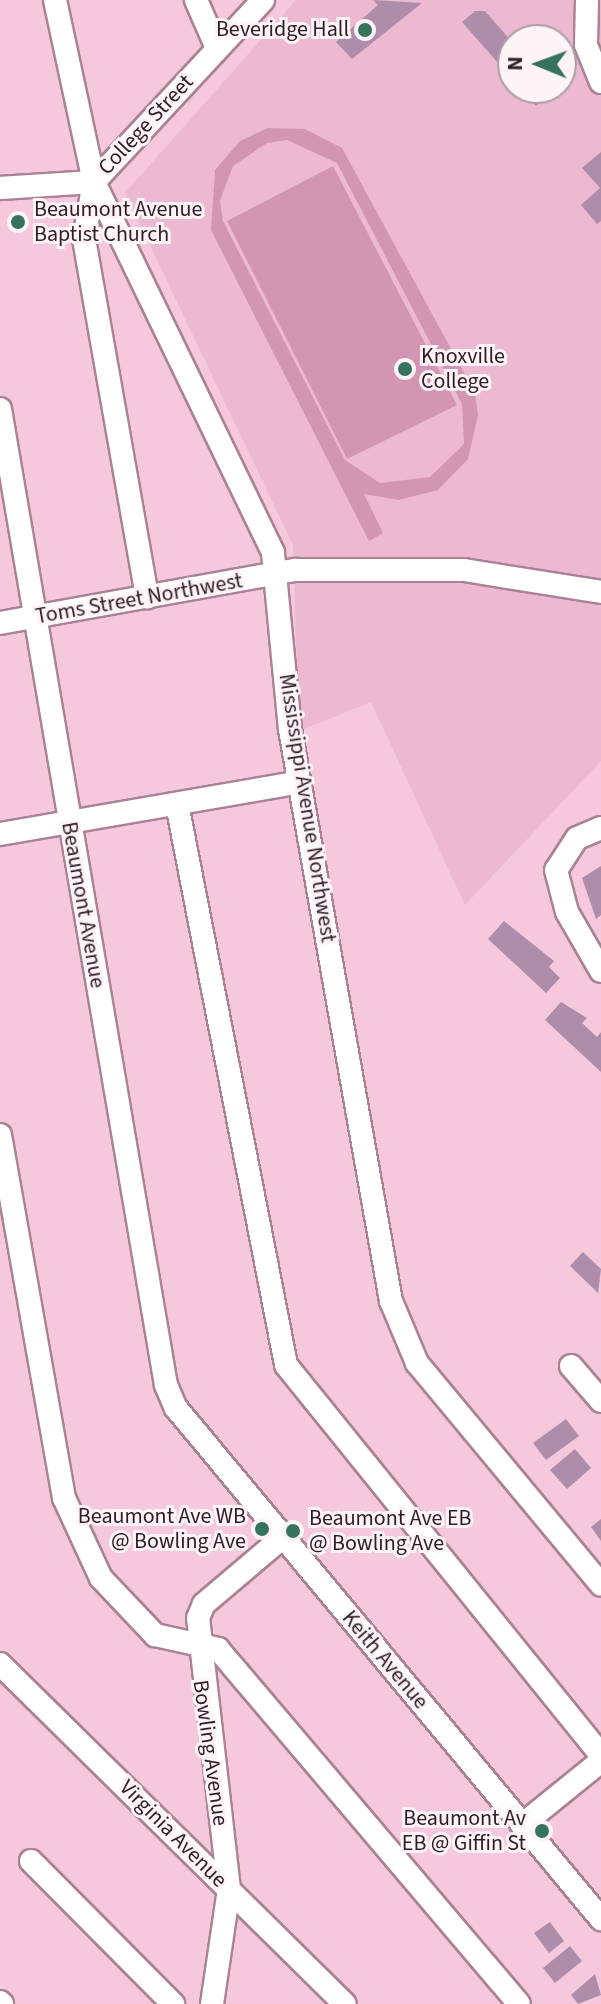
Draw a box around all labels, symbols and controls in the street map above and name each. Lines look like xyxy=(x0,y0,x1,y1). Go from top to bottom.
place label: Beveridge Hall xyxy=(216,17,349,43)
marker: Beveridge Hall xyxy=(356,21,374,39)
north arrow xyxy=(497,24,577,104)
text: N xyxy=(499,56,531,71)
street label: College Street xyxy=(93,69,199,181)
place label: Beaumont Avenue Baptist Church xyxy=(34,196,202,248)
marker: Beaumont Avenue Baptist Church xyxy=(9,213,27,231)
place label: Knoxville College xyxy=(421,343,505,394)
marker: Knoxville College xyxy=(396,360,414,378)
street label: Toms Street Northwest xyxy=(33,568,245,630)
street label: Mississippi Avenue Northwest xyxy=(273,672,341,944)
street label: Beaumont Avenue xyxy=(55,820,111,990)
place label: Beaumont Ave WB @ Bowling Ave xyxy=(78,1503,246,1554)
place label: Beaumont Ave EB @ Bowling Ave xyxy=(309,1505,471,1556)
marker: Beaumont Ave WB @ Bowling Ave xyxy=(253,1520,271,1538)
marker: Beaumont Ave EB @ Bowling Ave xyxy=(284,1522,302,1540)
street label: Keith Avenue xyxy=(336,1605,434,1715)
street label: Bowling Avenue xyxy=(187,1678,233,1828)
street label: Virginia Avenue xyxy=(114,1775,232,1893)
place label: Beaumont Av EB @ Giffin St xyxy=(402,1805,526,1856)
marker: Beaumont Av EB @ Giffin St xyxy=(533,1822,551,1840)

